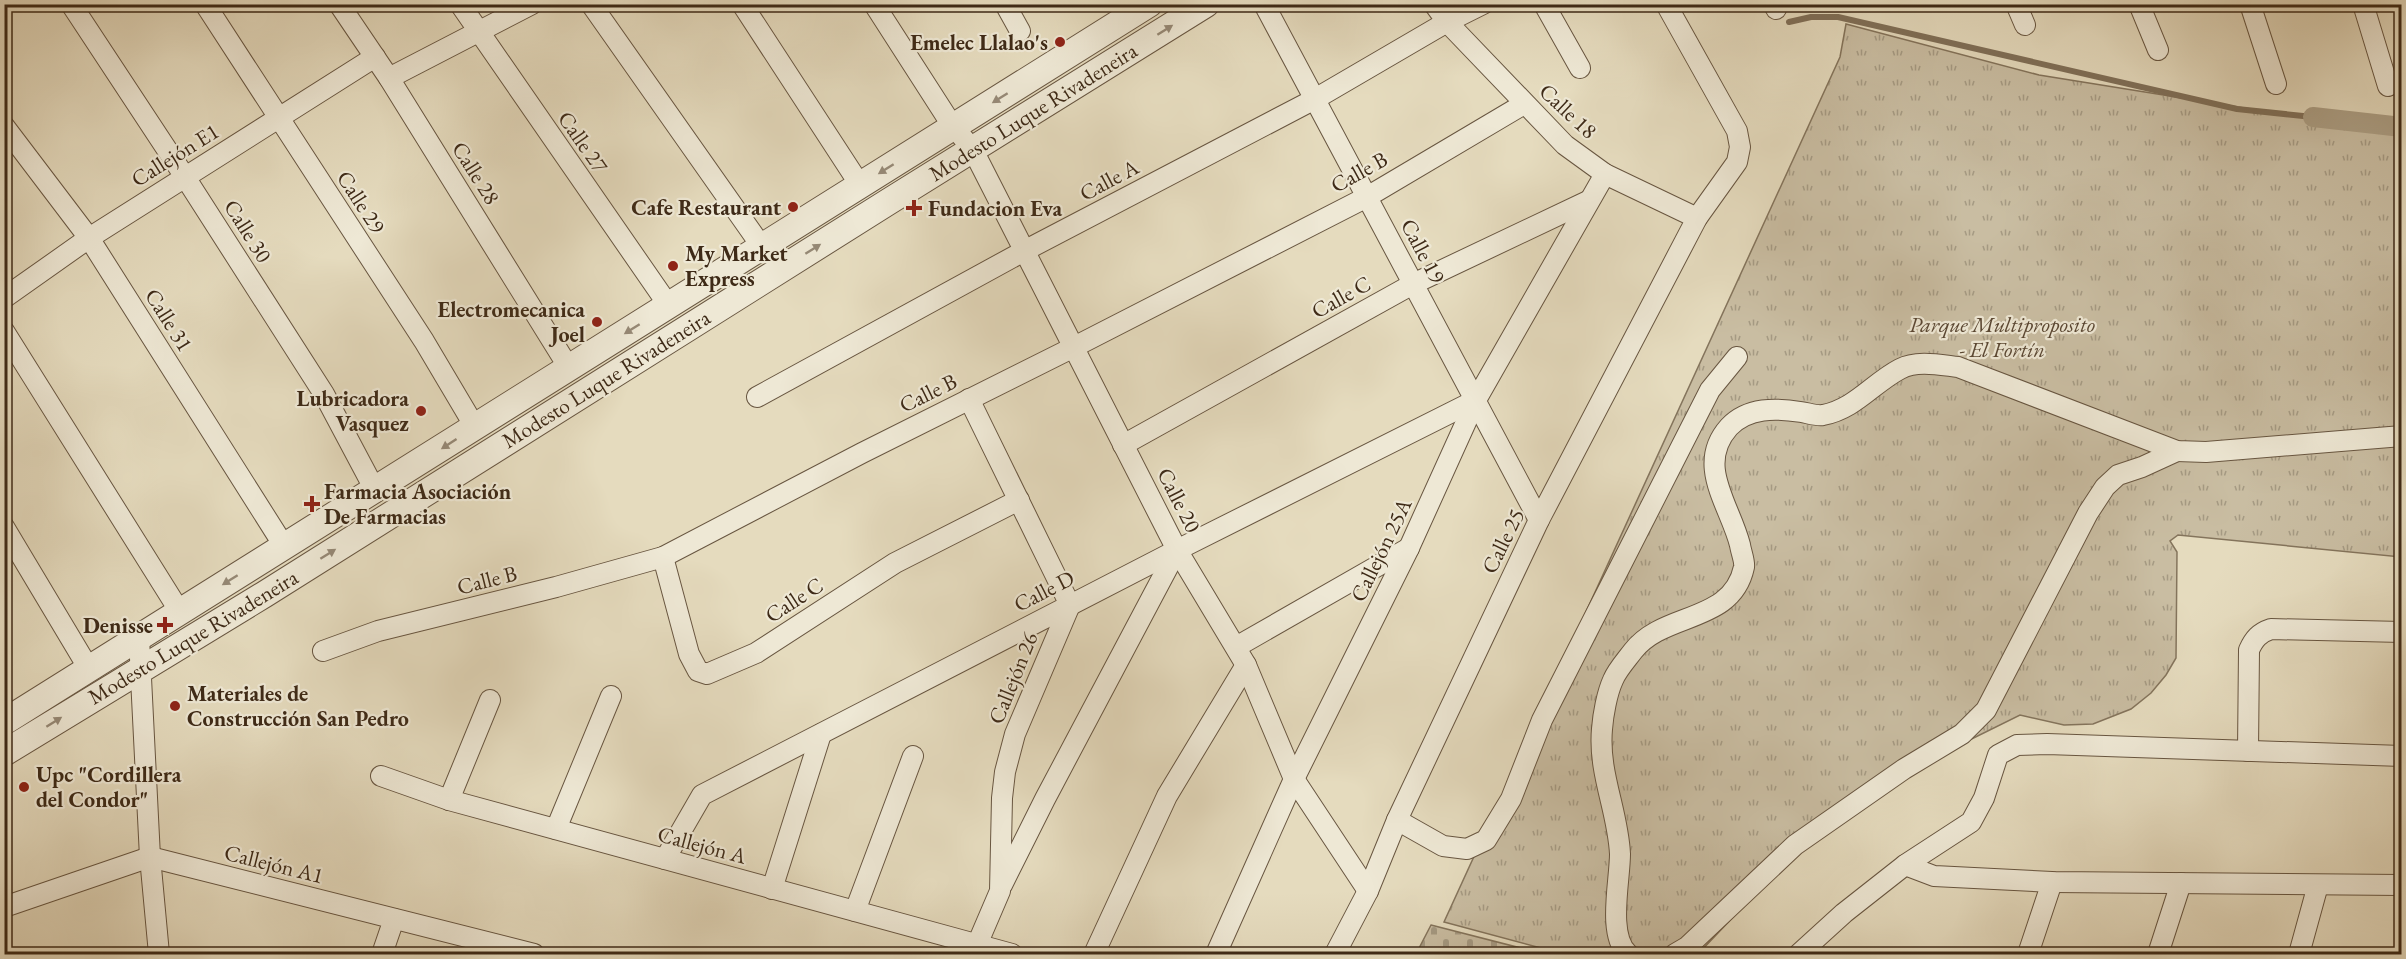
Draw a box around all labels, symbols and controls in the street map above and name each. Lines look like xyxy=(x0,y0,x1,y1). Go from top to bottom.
one-way arrow xyxy=(1157,25,1173,36)
place label: Emelec Llalao's xyxy=(910,28,1048,57)
marker: Emelec Llalao's xyxy=(1053,35,1067,49)
street label: Modesto Luque Rivadeneira xyxy=(923,36,1143,188)
street label: Calle 18 xyxy=(1533,77,1603,145)
one-way arrow xyxy=(992,92,1008,103)
street label: Calle 27 xyxy=(551,105,615,179)
street label: Callejón E1 xyxy=(126,117,224,193)
street label: Calle 28 xyxy=(445,136,507,210)
street label: Calle B xyxy=(1325,145,1393,199)
street label: Calle A xyxy=(1074,152,1144,208)
one-way arrow xyxy=(878,163,894,174)
street label: Calle 29 xyxy=(330,165,392,239)
place label: Cafe Restaurant xyxy=(631,193,782,222)
street label: Calle 30 xyxy=(217,194,279,268)
place label: Fundacion Eva xyxy=(928,194,1062,223)
marker: Fundacion Eva xyxy=(905,199,923,217)
marker: Cafe Restaurant xyxy=(786,200,800,214)
street label: Calle 19 xyxy=(1394,214,1452,289)
place label: My Market Express xyxy=(685,239,788,293)
one-way arrow xyxy=(805,244,821,255)
marker: My Market Express xyxy=(666,259,680,273)
street label: Calle C xyxy=(1306,269,1376,325)
street label: Calle 31 xyxy=(138,283,200,357)
place label: Electromecanica Joel xyxy=(438,295,585,349)
street label: Modesto Luque Rivadeneira xyxy=(496,303,716,455)
park label: Parque Multiproposito - El Fortín xyxy=(1909,310,2095,364)
marker: Electromecanica Joel xyxy=(590,315,604,329)
one-way arrow xyxy=(624,323,640,334)
street label: Calle B xyxy=(894,367,962,419)
place label: Lubricadora Vasquez xyxy=(297,384,409,438)
marker: Lubricadora Vasquez xyxy=(414,404,428,418)
one-way arrow xyxy=(441,438,457,449)
street label: Calle 20 xyxy=(1150,463,1208,538)
place label: Farmacia Asociación De Farmacias xyxy=(324,477,512,531)
street label: Callejón 25A xyxy=(1343,493,1419,607)
marker: Farmacia Asociación De Farmacias xyxy=(305,497,319,511)
street label: Calle 25 xyxy=(1475,504,1531,578)
one-way arrow xyxy=(320,549,336,560)
street label: Calle B xyxy=(454,559,520,601)
street label: Modesto Luque Rivadeneira xyxy=(83,563,304,711)
street label: Calle D xyxy=(1009,563,1079,619)
street label: Calle C xyxy=(759,571,829,629)
one-way arrow xyxy=(222,575,239,586)
place label: Denisse xyxy=(83,611,153,640)
marker: Denisse xyxy=(158,618,172,632)
street label: Callejón 26 xyxy=(981,627,1045,728)
place label: Materiales de Construcción San Pedro xyxy=(187,679,409,733)
marker: Materiales de Construcción San Pedro xyxy=(168,699,182,713)
one-way arrow xyxy=(46,717,62,728)
place label: Upc "Cordillera del Condor" xyxy=(36,760,182,814)
marker: Upc "Cordillera del Condor" xyxy=(17,780,31,794)
street label: Callejón A xyxy=(654,819,750,871)
street label: Callejón A1 xyxy=(221,838,327,890)

